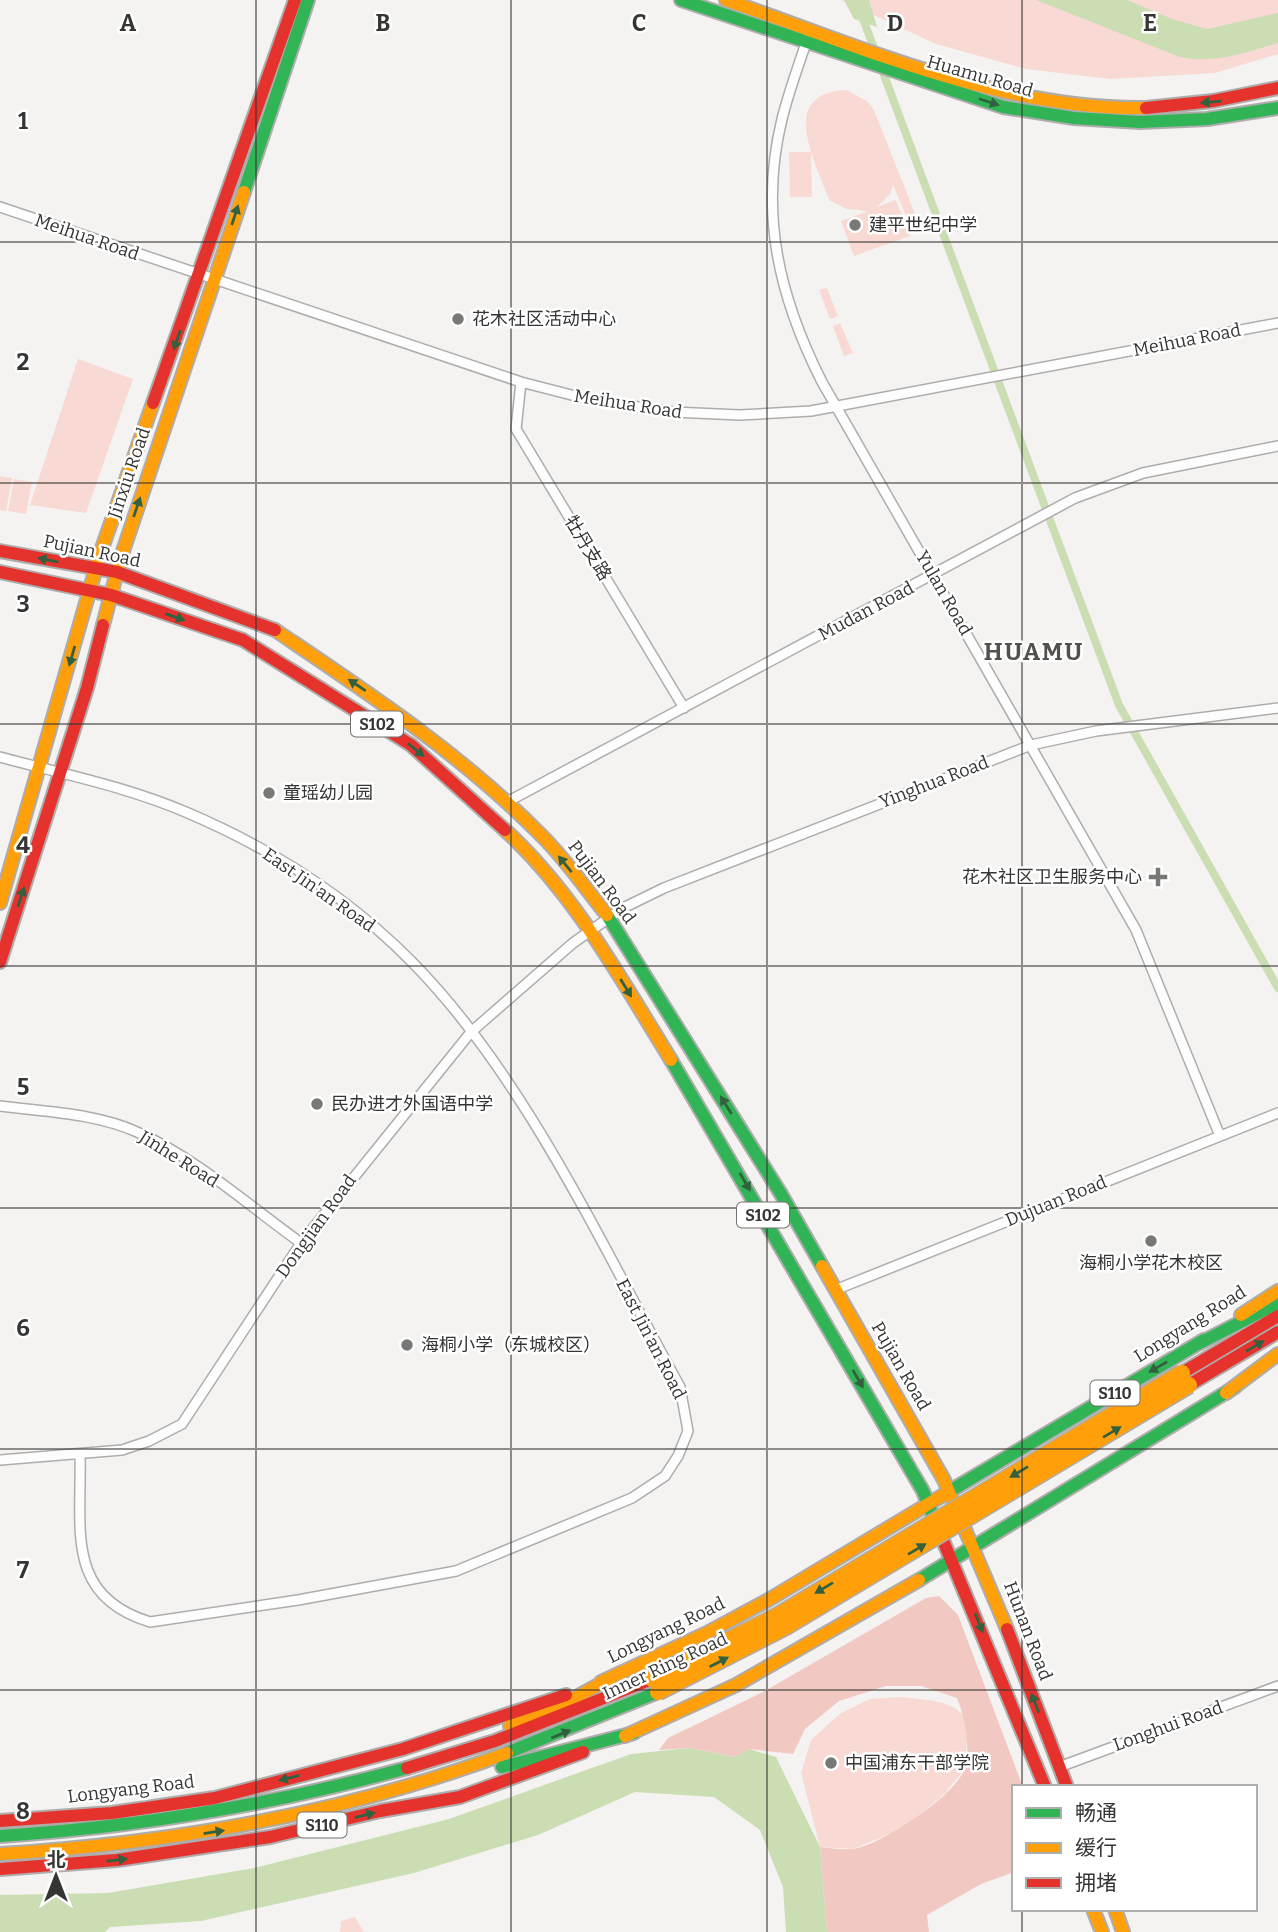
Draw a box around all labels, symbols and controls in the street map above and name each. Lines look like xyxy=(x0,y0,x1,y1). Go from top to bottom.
text: A xyxy=(120,9,137,37)
text: B xyxy=(376,9,390,37)
text: C xyxy=(632,9,646,37)
text: D xyxy=(887,9,903,37)
text: E xyxy=(1143,9,1157,37)
street label: Huamu Road xyxy=(924,50,1036,102)
one-way arrow xyxy=(1200,97,1222,108)
one-way arrow xyxy=(979,98,1000,108)
text: 1 xyxy=(18,107,28,135)
one-way arrow xyxy=(231,205,241,226)
street label: Meihua Road xyxy=(32,209,142,265)
place label: 建平世纪中学 xyxy=(869,214,977,236)
marker: 建平世纪中学 xyxy=(847,217,863,233)
place label: 花木社区活动中心 xyxy=(472,308,616,330)
marker: 花木社区活动中心 xyxy=(450,311,466,327)
street label: Meihua Road xyxy=(1131,319,1243,361)
one-way arrow xyxy=(171,329,182,350)
text: 2 xyxy=(17,348,30,376)
street label: Meihua Road xyxy=(572,385,684,423)
street label: Jinxiu Road xyxy=(103,424,155,522)
one-way arrow xyxy=(133,496,143,517)
street label: 牡丹支路 xyxy=(560,511,616,585)
street label: Pujian Road xyxy=(41,530,143,572)
street label: Yulan Road xyxy=(911,547,977,639)
one-way arrow xyxy=(37,555,59,566)
street label: Mudan Road xyxy=(815,577,918,645)
text: 3 xyxy=(16,590,30,618)
one-way arrow xyxy=(165,612,186,623)
district label: HUAMU xyxy=(984,638,1084,666)
one-way arrow xyxy=(67,645,77,666)
one-way arrow xyxy=(347,679,366,692)
road number: S102 xyxy=(351,712,403,736)
one-way arrow xyxy=(408,742,425,757)
street label: Yinghua Road xyxy=(876,751,992,813)
place label: 童瑶幼儿园 xyxy=(283,782,373,804)
marker: 童瑶幼儿园 xyxy=(261,785,277,801)
text: 4 xyxy=(16,831,30,859)
street label: Pujian Road xyxy=(563,836,641,928)
street label: East Jin'an Road xyxy=(259,843,380,937)
one-way arrow xyxy=(558,856,573,874)
place label: 花木社区卫生服务中心 xyxy=(962,866,1142,888)
marker: 花木社区卫生服务中心 xyxy=(1148,867,1168,887)
one-way arrow xyxy=(16,886,27,907)
one-way arrow xyxy=(620,979,632,998)
text: 5 xyxy=(17,1073,29,1101)
place label: 民办进才外国语中学 xyxy=(331,1093,493,1115)
one-way arrow xyxy=(719,1095,732,1114)
marker: 民办进才外国语中学 xyxy=(309,1096,325,1112)
street label: Jinhe Road xyxy=(134,1125,223,1192)
street label: Dongjian Road xyxy=(271,1170,361,1282)
street label: Dujuan Road xyxy=(1002,1171,1110,1231)
one-way arrow xyxy=(739,1172,751,1192)
road number: S102 xyxy=(737,1203,789,1228)
marker: 海桐小学花木校区 xyxy=(1143,1233,1159,1249)
place label: 海桐小学花木校区 xyxy=(1079,1252,1223,1274)
street label: East Jin'an Road xyxy=(611,1275,691,1403)
street label: Longyang Road xyxy=(1130,1281,1250,1367)
text: 6 xyxy=(16,1314,30,1342)
street label: Pujian Road xyxy=(867,1318,935,1415)
place label: 海桐小学（东城校区） xyxy=(421,1334,601,1356)
marker: 海桐小学（东城校区） xyxy=(399,1337,415,1353)
one-way arrow xyxy=(1245,1340,1264,1352)
one-way arrow xyxy=(1149,1361,1168,1373)
one-way arrow xyxy=(852,1370,864,1389)
road number: S110 xyxy=(1090,1380,1140,1406)
one-way arrow xyxy=(1102,1426,1121,1438)
one-way arrow xyxy=(1009,1465,1028,1478)
one-way arrow xyxy=(907,1543,926,1555)
text: 7 xyxy=(17,1556,30,1584)
street label: Hunan Road xyxy=(999,1578,1057,1684)
one-way arrow xyxy=(814,1582,833,1595)
street label: Longyang Road xyxy=(604,1592,729,1668)
one-way arrow xyxy=(973,1613,985,1633)
street label: Inner Ring Road xyxy=(599,1627,731,1704)
one-way arrow xyxy=(709,1657,729,1668)
one-way arrow xyxy=(1029,1692,1040,1713)
street label: Longhui Road xyxy=(1110,1696,1226,1756)
one-way arrow xyxy=(551,1729,572,1740)
place label: 中国浦东干部学院 xyxy=(845,1752,989,1774)
marker: 中国浦东干部学院 xyxy=(823,1755,839,1771)
street label: Longyang Road xyxy=(66,1770,196,1808)
one-way arrow xyxy=(278,1773,300,1784)
legend xyxy=(1012,1785,1257,1911)
text: 8 xyxy=(16,1797,30,1825)
text: 畅通 xyxy=(1075,1800,1117,1826)
one-way arrow xyxy=(354,1809,376,1820)
road number: S110 xyxy=(298,1812,346,1838)
one-way arrow xyxy=(203,1826,225,1837)
text: 缓行 xyxy=(1075,1835,1117,1861)
north arrow xyxy=(21,1841,91,1911)
text: 北 xyxy=(46,1848,66,1871)
one-way arrow xyxy=(106,1854,128,1865)
text: 拥堵 xyxy=(1075,1870,1117,1896)

